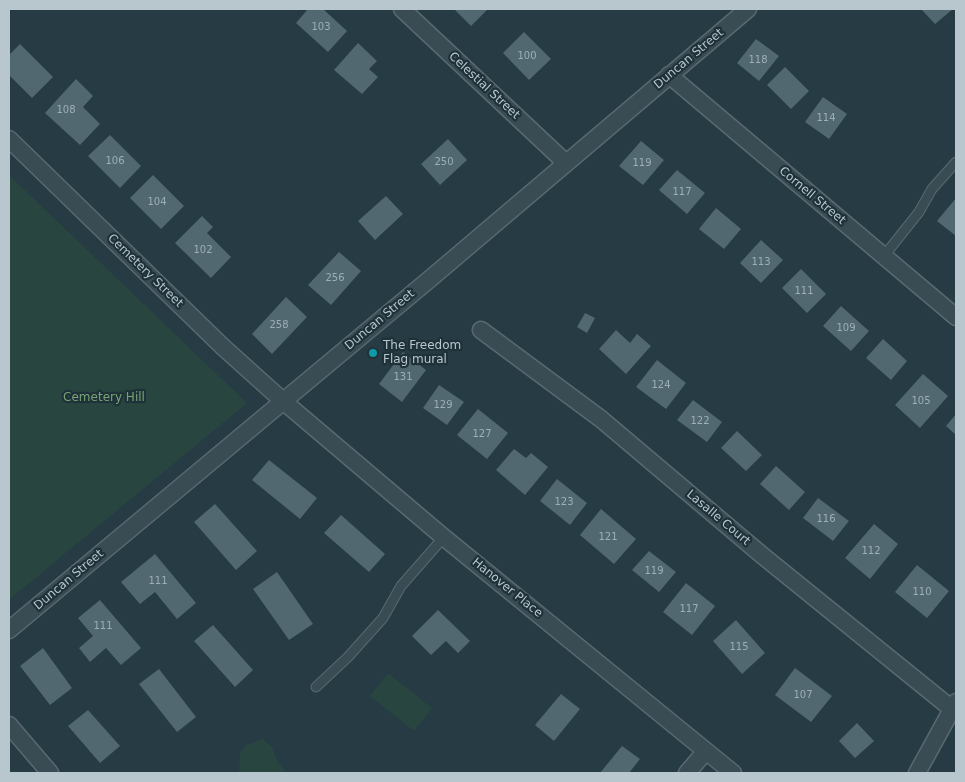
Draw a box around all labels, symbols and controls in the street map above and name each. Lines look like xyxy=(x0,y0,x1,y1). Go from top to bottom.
house number: 103 xyxy=(311,21,331,33)
street label: Duncan Street xyxy=(651,26,727,92)
street label: Celestial Street xyxy=(446,49,522,123)
house number: 100 xyxy=(517,50,537,62)
house number: 118 xyxy=(748,54,768,66)
house number: 108 xyxy=(56,104,76,116)
house number: 114 xyxy=(816,112,836,124)
house number: 106 xyxy=(105,155,125,167)
house number: 250 xyxy=(434,156,454,168)
house number: 119 xyxy=(632,157,652,169)
street label: Cornell Street xyxy=(776,164,848,228)
house number: 117 xyxy=(672,186,692,198)
house number: 104 xyxy=(147,196,167,208)
street label: Cemetery Street xyxy=(104,231,186,311)
house number: 102 xyxy=(193,244,213,256)
house number: 113 xyxy=(751,256,771,268)
house number: 256 xyxy=(325,272,345,284)
house number: 111 xyxy=(794,285,814,297)
street label: Duncan Street xyxy=(342,287,418,353)
house number: 258 xyxy=(269,319,289,331)
house number: 109 xyxy=(836,322,856,334)
place label: The Freedom Flag mural xyxy=(383,339,461,367)
marker: The Freedom Flag mural xyxy=(367,347,379,359)
house number: 131 xyxy=(393,371,413,383)
house number: 124 xyxy=(651,379,671,391)
park label: Cemetery Hill xyxy=(63,391,145,405)
house number: 105 xyxy=(911,395,931,407)
house number: 129 xyxy=(433,399,453,411)
house number: 122 xyxy=(690,415,710,427)
house number: 127 xyxy=(472,428,492,440)
street label: Lasalle Court xyxy=(683,487,753,549)
house number: 123 xyxy=(554,496,574,508)
house number: 116 xyxy=(816,513,836,525)
house number: 121 xyxy=(598,531,618,543)
house number: 112 xyxy=(861,545,881,557)
street label: Duncan Street xyxy=(31,547,107,613)
street label: Hanover Place xyxy=(469,555,545,621)
house number: 119 xyxy=(644,565,664,577)
house number: 111 xyxy=(148,575,168,587)
house number: 110 xyxy=(912,586,932,598)
house number: 117 xyxy=(679,603,699,615)
house number: 111 xyxy=(93,620,113,632)
house number: 115 xyxy=(729,641,749,653)
house number: 107 xyxy=(793,689,813,701)

